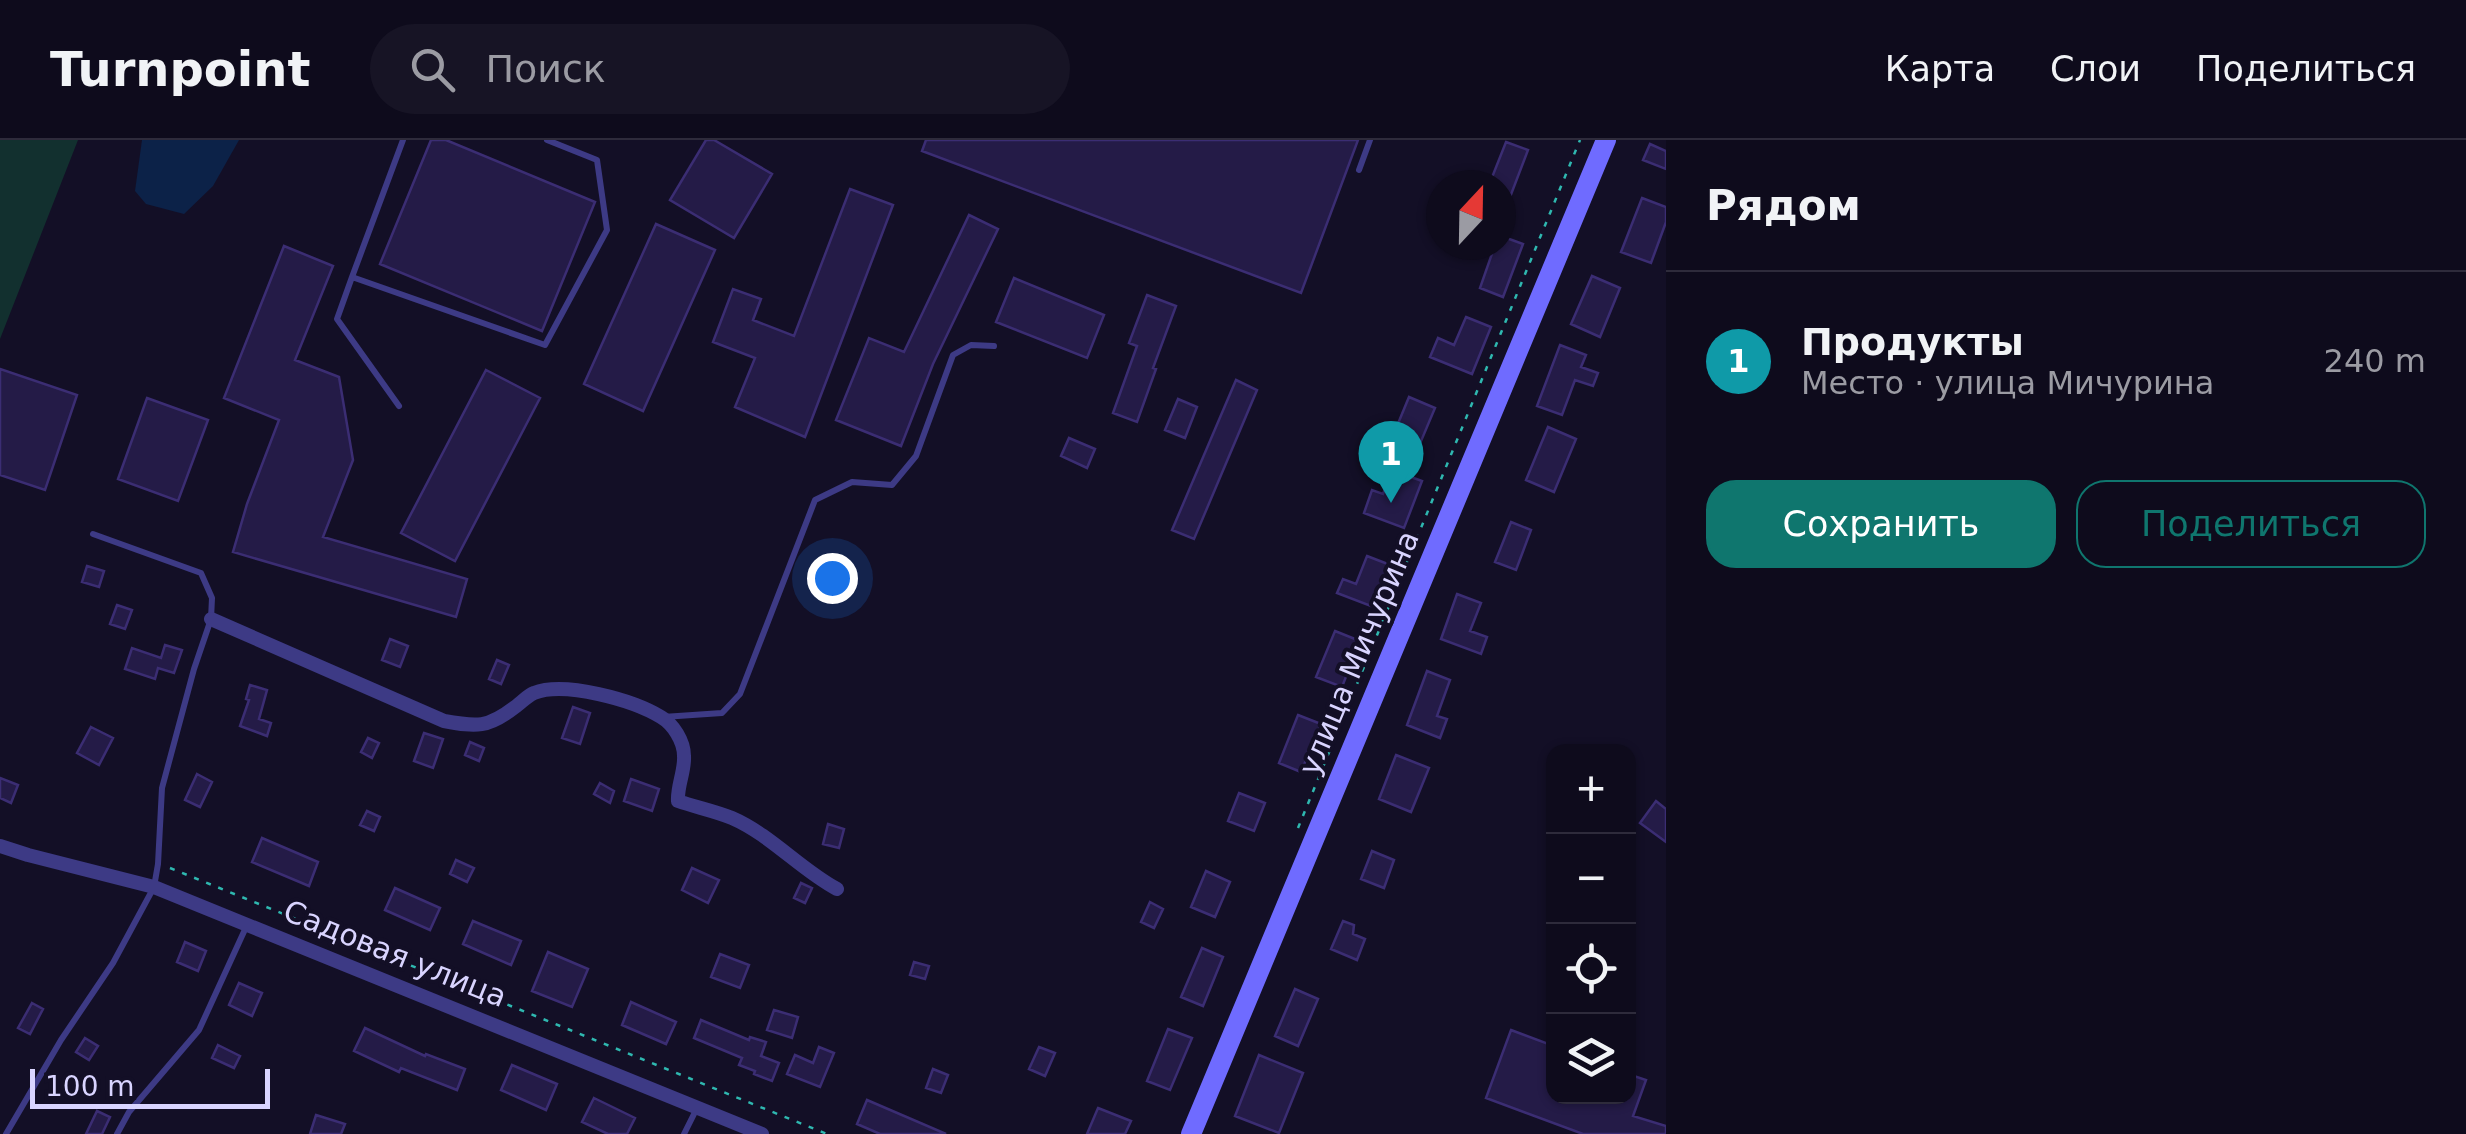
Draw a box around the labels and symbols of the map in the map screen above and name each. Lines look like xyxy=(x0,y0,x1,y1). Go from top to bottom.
north arrow xyxy=(1426,170,1516,260)
pin: 1 xyxy=(1358,420,1424,503)
street label: улица Мичурина xyxy=(1291,525,1426,780)
your location xyxy=(807,553,858,604)
street label: Садовая улица xyxy=(279,893,512,1014)
scale bar xyxy=(30,1064,270,1108)

